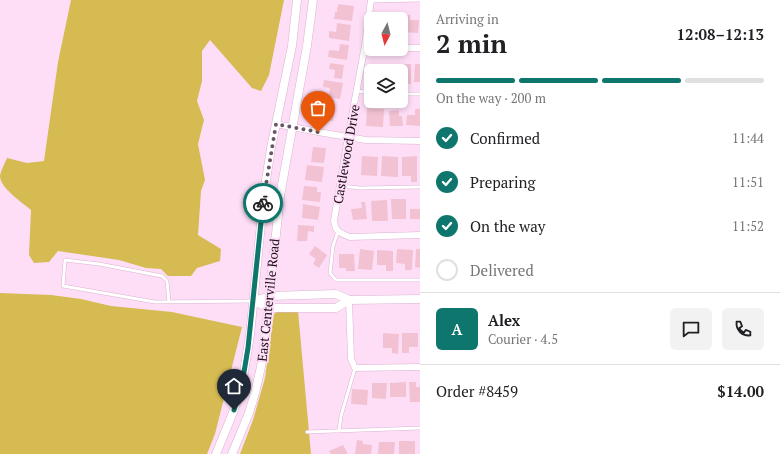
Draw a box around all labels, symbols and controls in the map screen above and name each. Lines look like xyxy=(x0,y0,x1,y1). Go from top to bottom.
text: Arriving in xyxy=(436,10,499,28)
north arrow xyxy=(364,12,408,56)
map controls xyxy=(364,12,408,108)
text: 12:08–12:13 xyxy=(677,24,764,44)
text: 2 min xyxy=(436,26,507,60)
button: layers xyxy=(364,64,408,108)
text: On the way · 200 m xyxy=(436,89,546,107)
pin xyxy=(301,91,335,132)
icon: bag xyxy=(307,97,329,119)
street label: Castlewood Drive xyxy=(328,103,364,205)
icon: check xyxy=(436,127,458,149)
text: Confirmed xyxy=(470,128,540,148)
text: 11:44 xyxy=(732,129,764,147)
icon: check xyxy=(436,171,458,193)
text: Preparing xyxy=(470,172,535,192)
text: 11:51 xyxy=(732,173,764,191)
courier xyxy=(243,183,283,223)
icon: bike xyxy=(252,192,274,214)
icon: check xyxy=(436,215,458,237)
text: On the way xyxy=(470,216,545,236)
text: 11:52 xyxy=(732,217,764,235)
street label: East Centerville Road xyxy=(253,238,283,362)
text: Delivered xyxy=(470,260,534,280)
button: chat xyxy=(670,308,712,350)
button: phone xyxy=(722,308,764,350)
text: Alex xyxy=(488,310,520,330)
text: A xyxy=(452,319,462,339)
text: Courier · 4.5 xyxy=(488,330,558,348)
pin xyxy=(217,369,251,410)
icon: home xyxy=(223,375,245,397)
text: Order #8459 xyxy=(436,381,518,401)
text: $14.00 xyxy=(717,381,764,401)

